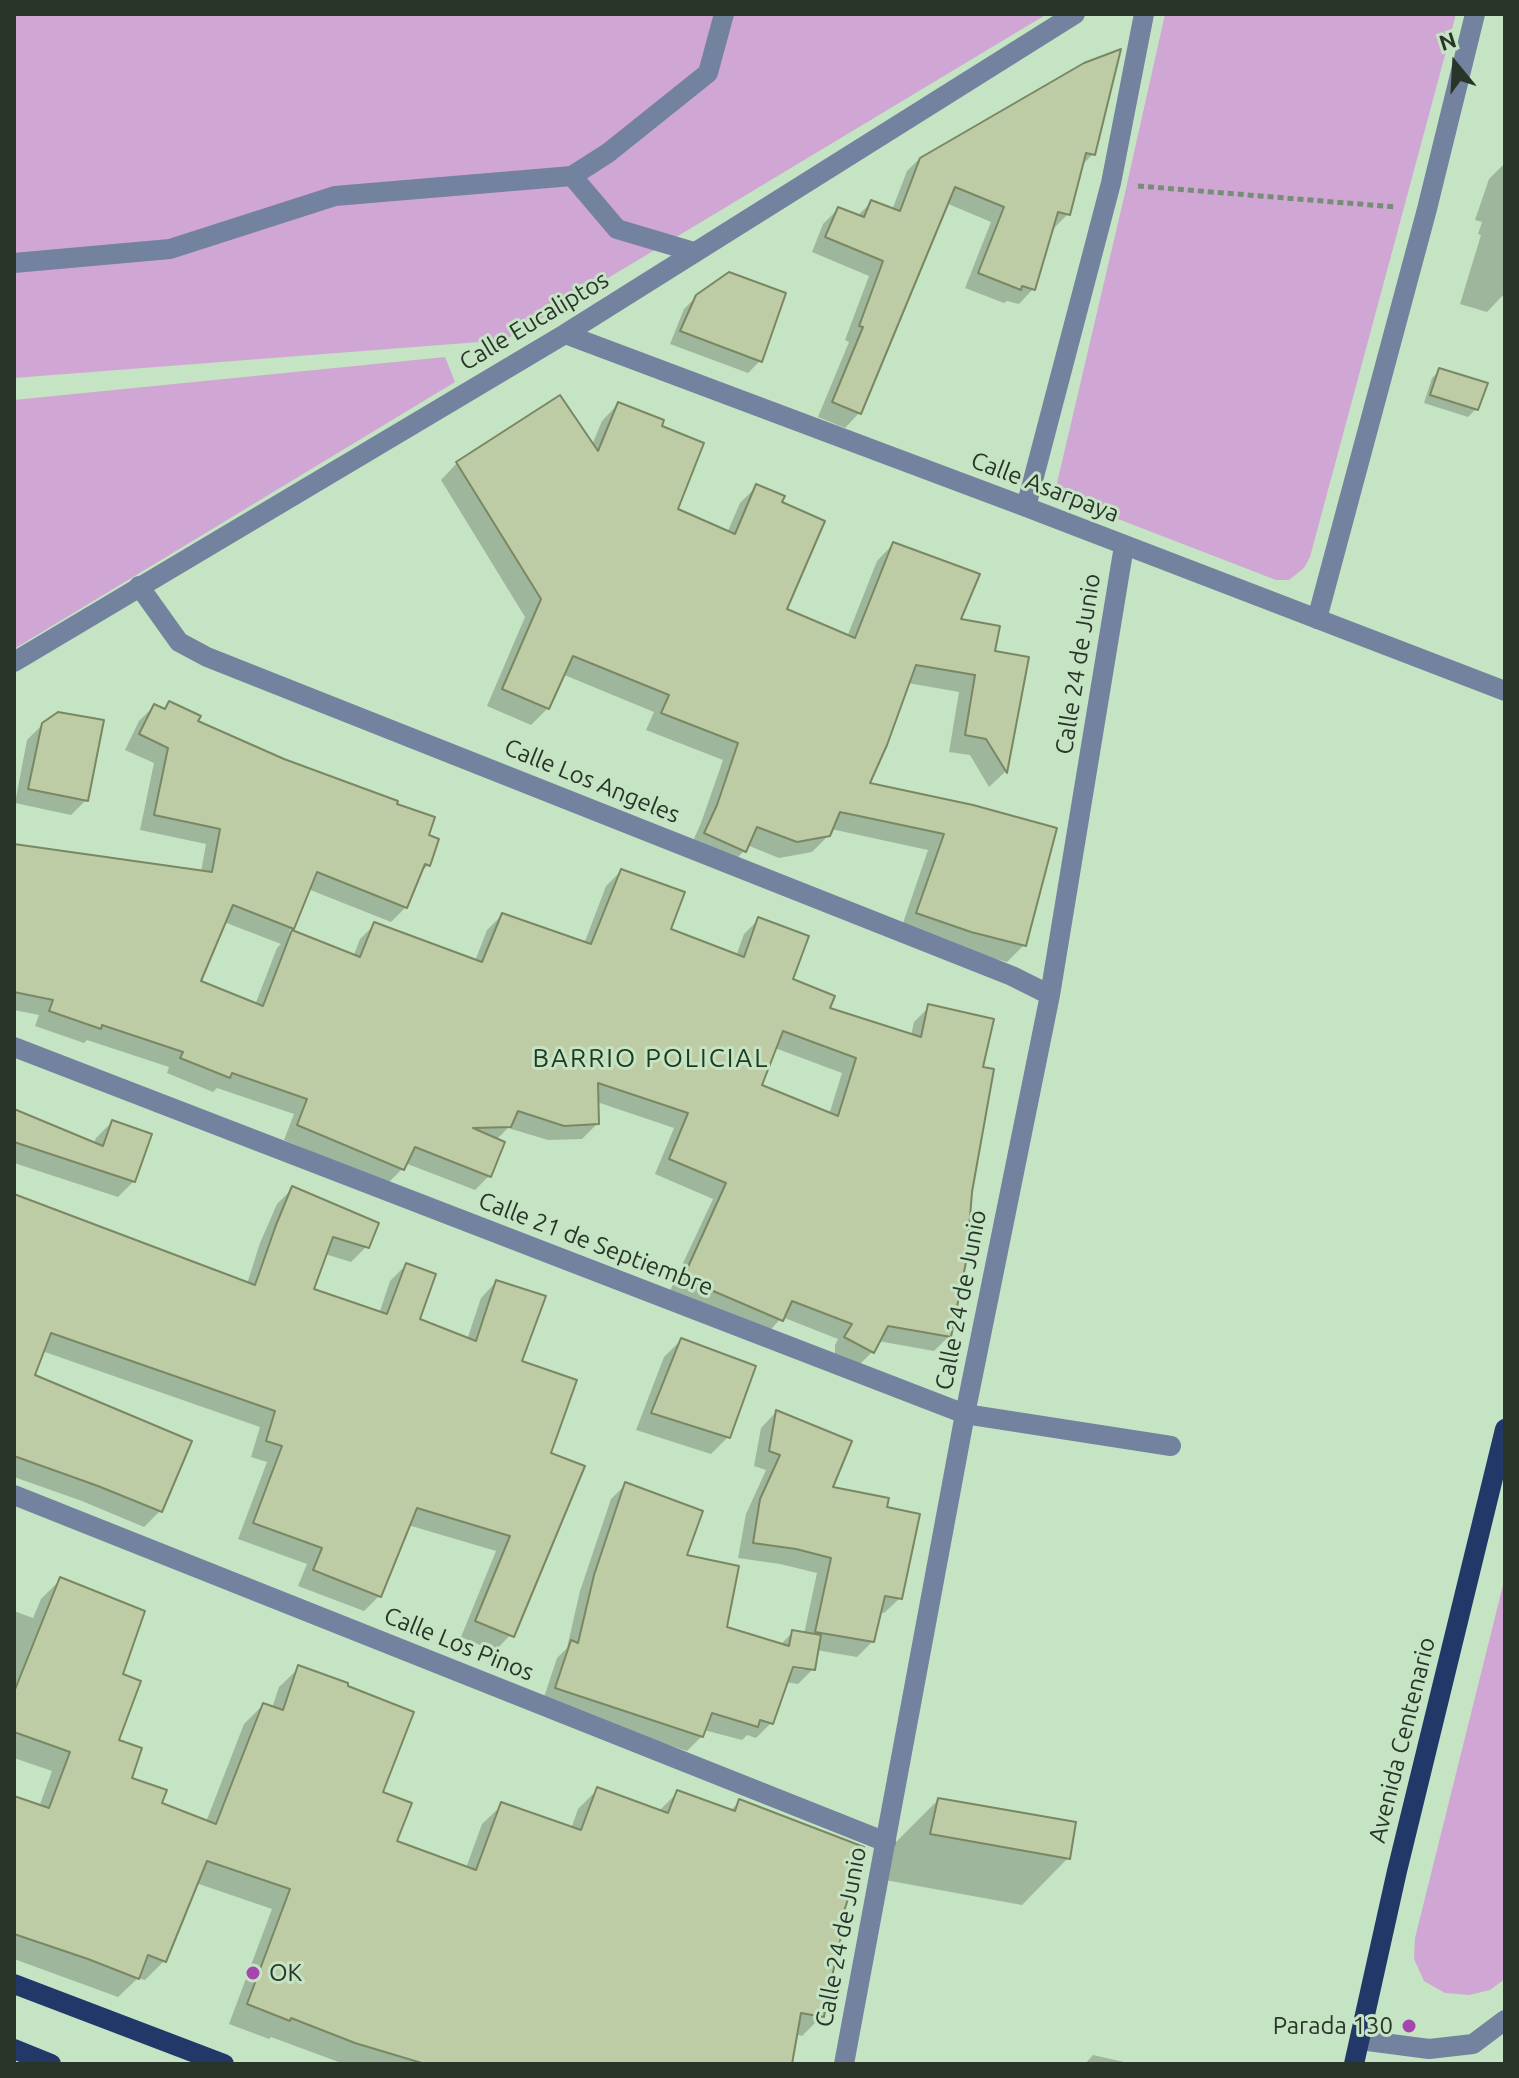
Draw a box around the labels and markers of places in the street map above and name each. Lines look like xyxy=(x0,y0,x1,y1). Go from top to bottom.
place label: OK xyxy=(269,1959,302,1987)
marker: OK xyxy=(244,1964,262,1982)
place label: Parada 130 xyxy=(1273,2012,1393,2040)
marker: Parada 130 xyxy=(1400,2017,1418,2035)

